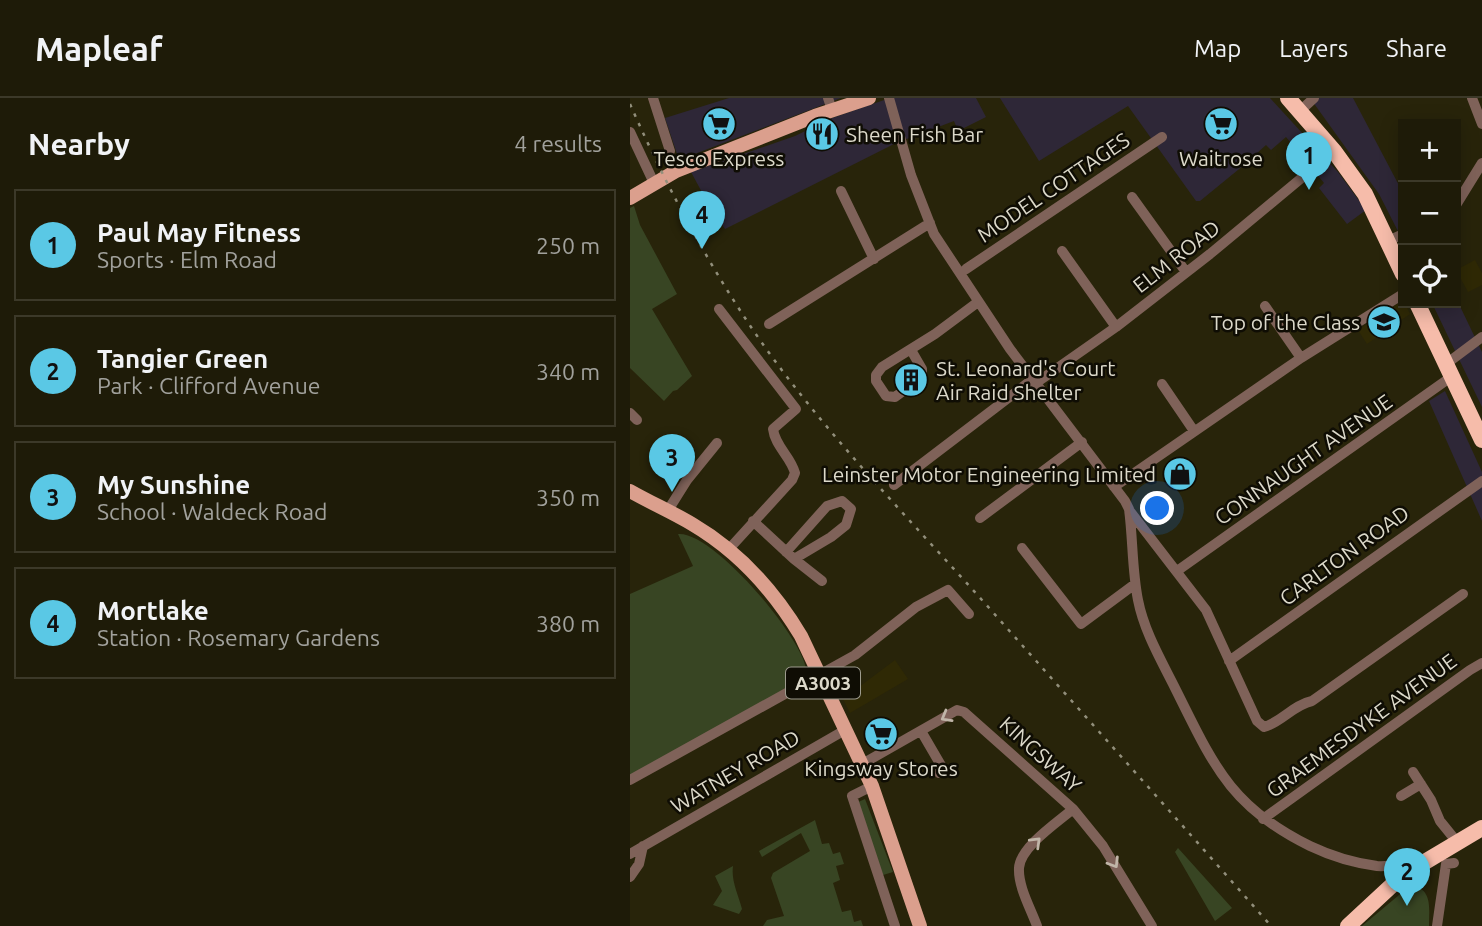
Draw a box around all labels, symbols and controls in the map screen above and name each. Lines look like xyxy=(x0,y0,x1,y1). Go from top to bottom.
text: Mapleaf xyxy=(35,30,163,67)
text: Map xyxy=(1194,35,1241,62)
text: Layers xyxy=(1279,35,1348,62)
text: Share xyxy=(1386,35,1447,62)
supermarket icon: Tesco Express xyxy=(700,105,738,143)
supermarket icon: Waitrose xyxy=(1202,105,1240,143)
restaurant icon: Sheen Fish Bar xyxy=(803,115,841,153)
map controls xyxy=(1398,119,1461,308)
button: + xyxy=(1398,119,1461,182)
place label: Sheen Fish Bar xyxy=(846,122,983,146)
text: Nearby xyxy=(28,127,130,161)
street label: MODEL COTTAGES xyxy=(972,127,1134,247)
text: 4 results xyxy=(514,131,602,156)
pin: 1 xyxy=(1286,132,1332,190)
place label: Tesco Express xyxy=(654,146,784,170)
place label: Waitrose xyxy=(1179,146,1263,170)
button: − xyxy=(1398,182,1461,245)
pin: 4 xyxy=(679,191,725,249)
street label: ELM ROAD xyxy=(1128,215,1224,297)
text: Paul May Fitness xyxy=(97,218,301,247)
text: 1 xyxy=(47,233,59,258)
text: 250 m xyxy=(536,233,600,258)
button: locate xyxy=(1398,245,1461,308)
text: Sports · Elm Road xyxy=(97,247,277,272)
school or university icon: Top of the Class xyxy=(1365,303,1403,341)
place label: Top of the Class xyxy=(1211,310,1360,334)
text: Tangier Green xyxy=(97,344,268,373)
place label: St. Leonard's Court Air Raid Shelter xyxy=(936,356,1115,404)
text: 2 xyxy=(47,359,59,384)
text: 340 m xyxy=(536,359,600,384)
building icon: St. Leonard's Court Air Raid Shelter xyxy=(892,361,930,399)
text: Park · Clifford Avenue xyxy=(97,373,320,398)
street label: CONNAUGHT AVENUE xyxy=(1210,389,1396,529)
pin: 3 xyxy=(649,434,695,492)
shop icon: Leinster Motor Engineering Limited xyxy=(1161,455,1199,493)
place label: Leinster Motor Engineering Limited xyxy=(822,462,1156,486)
text: My Sunshine xyxy=(97,470,250,499)
text: 3 xyxy=(47,485,59,510)
text: 350 m xyxy=(536,485,600,510)
your location xyxy=(1140,491,1174,525)
text: School · Waldeck Road xyxy=(97,499,327,524)
street label: CARLTON ROAD xyxy=(1275,500,1413,610)
text: Mortlake xyxy=(97,596,209,625)
text: 4 xyxy=(47,611,59,636)
text: 380 m xyxy=(536,611,600,636)
text: Station · Rosemary Gardens xyxy=(97,625,380,650)
street label: GRAEMESDYKE AVENUE xyxy=(1261,648,1461,802)
road number: A3003 xyxy=(786,668,860,698)
one-way arrow xyxy=(940,709,953,722)
street label: KINGSWAY xyxy=(995,711,1087,797)
supermarket icon: Kingsway Stores xyxy=(862,715,900,753)
street label: WATNEY ROAD xyxy=(666,724,804,818)
place label: Kingsway Stores xyxy=(804,756,958,780)
one-way arrow xyxy=(1027,838,1040,850)
pin: 2 xyxy=(1384,848,1430,906)
one-way arrow xyxy=(1106,856,1119,869)

